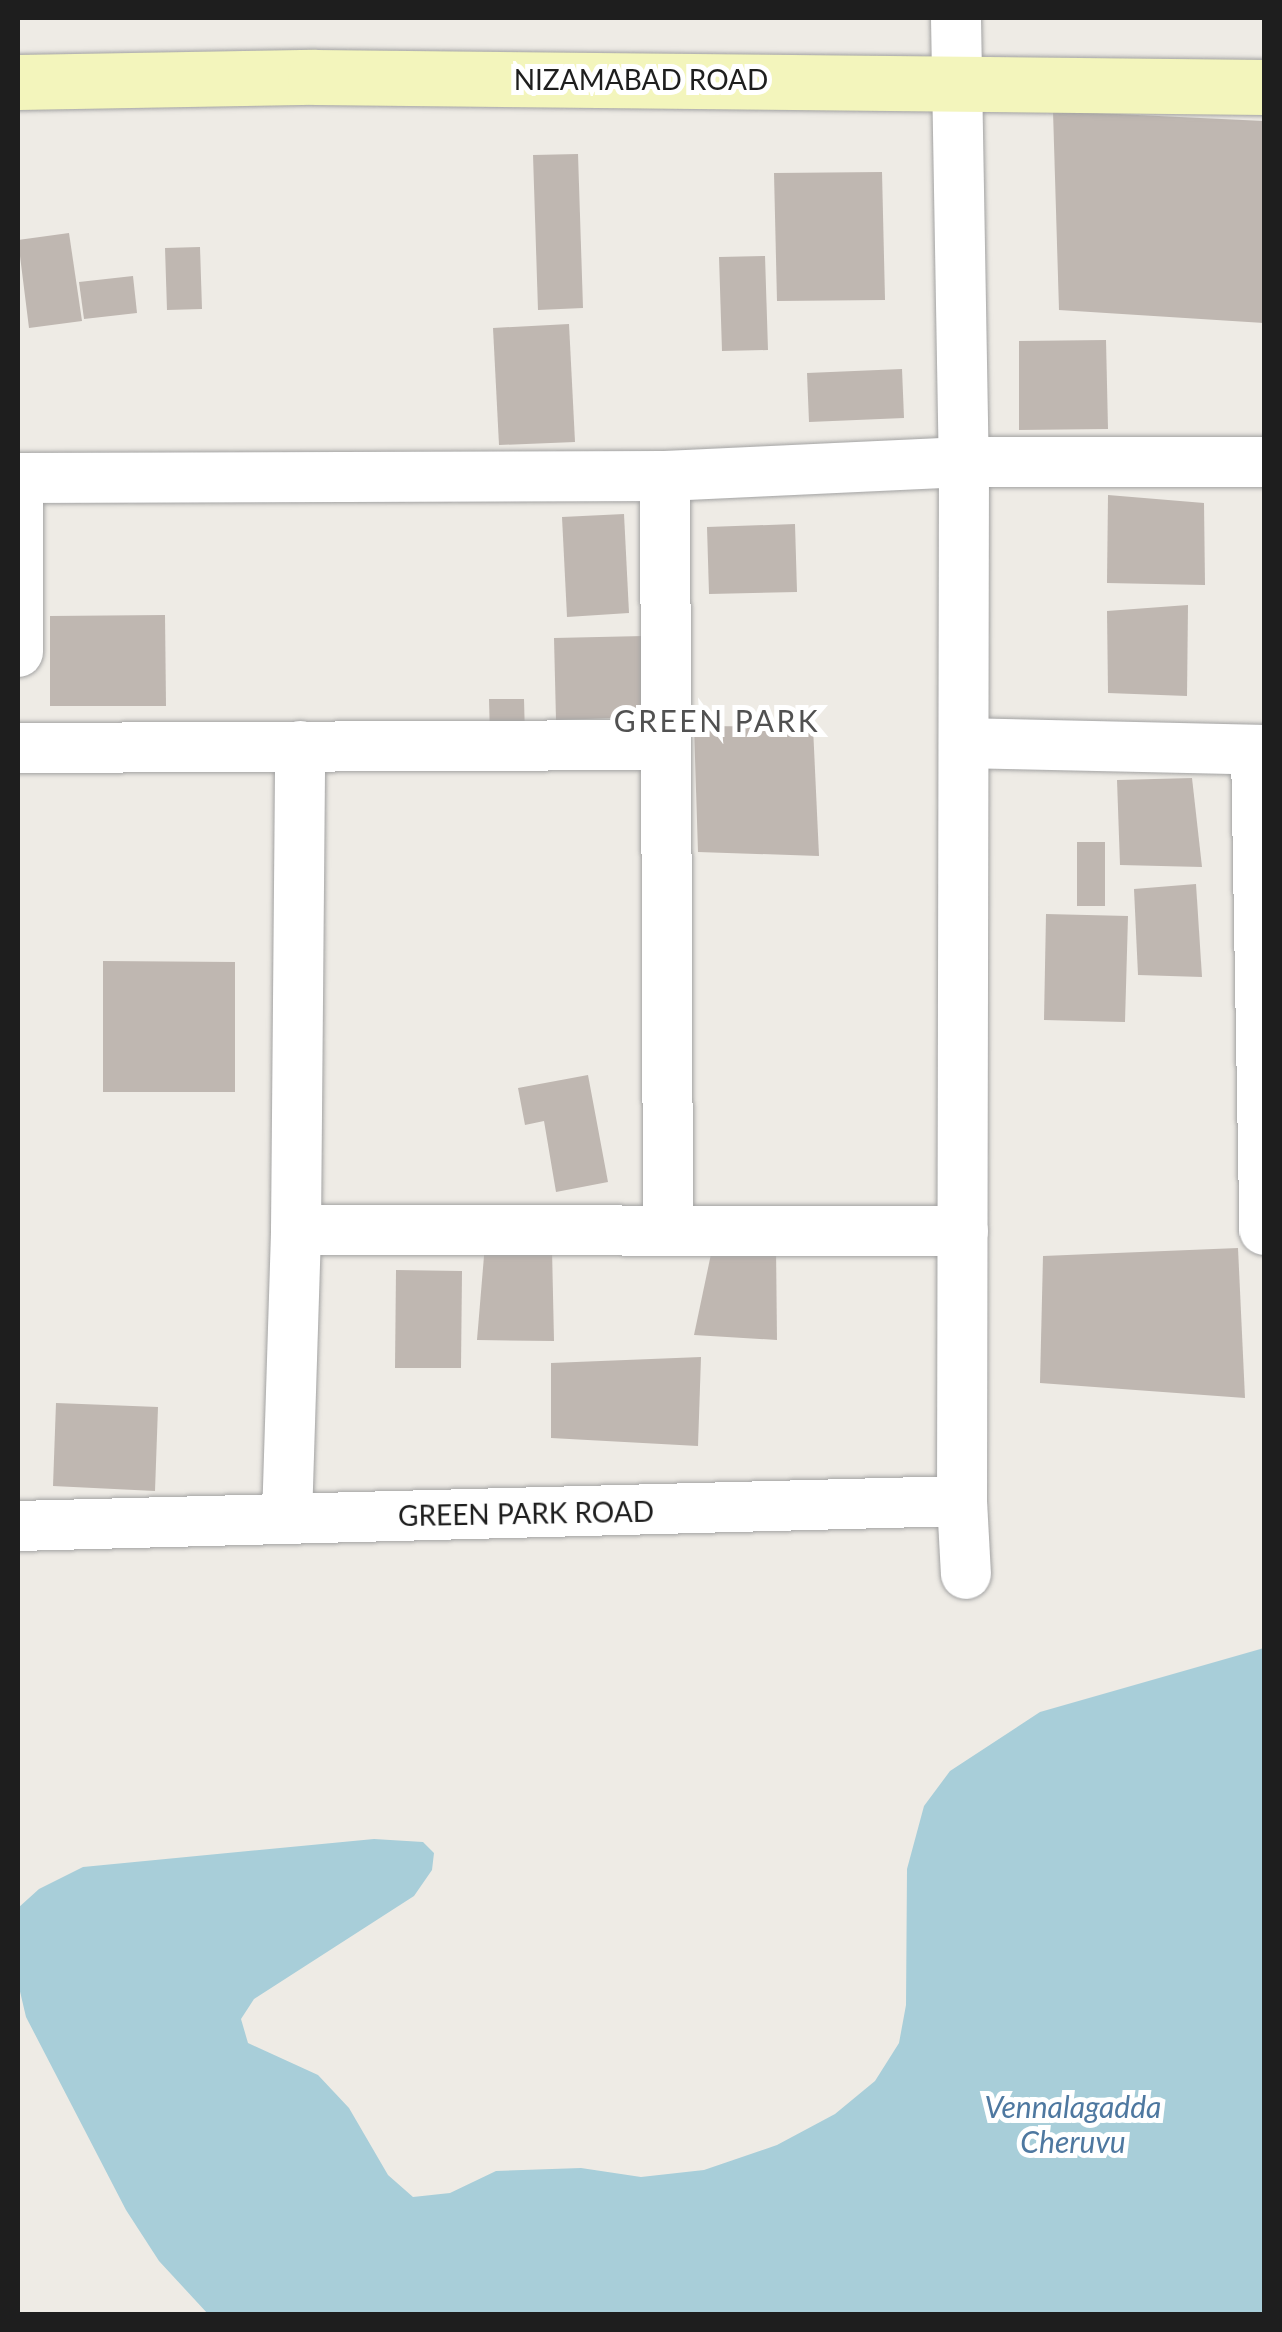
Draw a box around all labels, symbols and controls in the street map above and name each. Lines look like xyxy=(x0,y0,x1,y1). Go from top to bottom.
street label: NIZAMABAD ROAD xyxy=(514,62,768,96)
district label: GREEN PARK xyxy=(614,702,820,738)
street label: GREEN PARK ROAD xyxy=(398,1494,654,1532)
water label: Vennalagadda Cheruvu xyxy=(985,2088,1161,2158)

